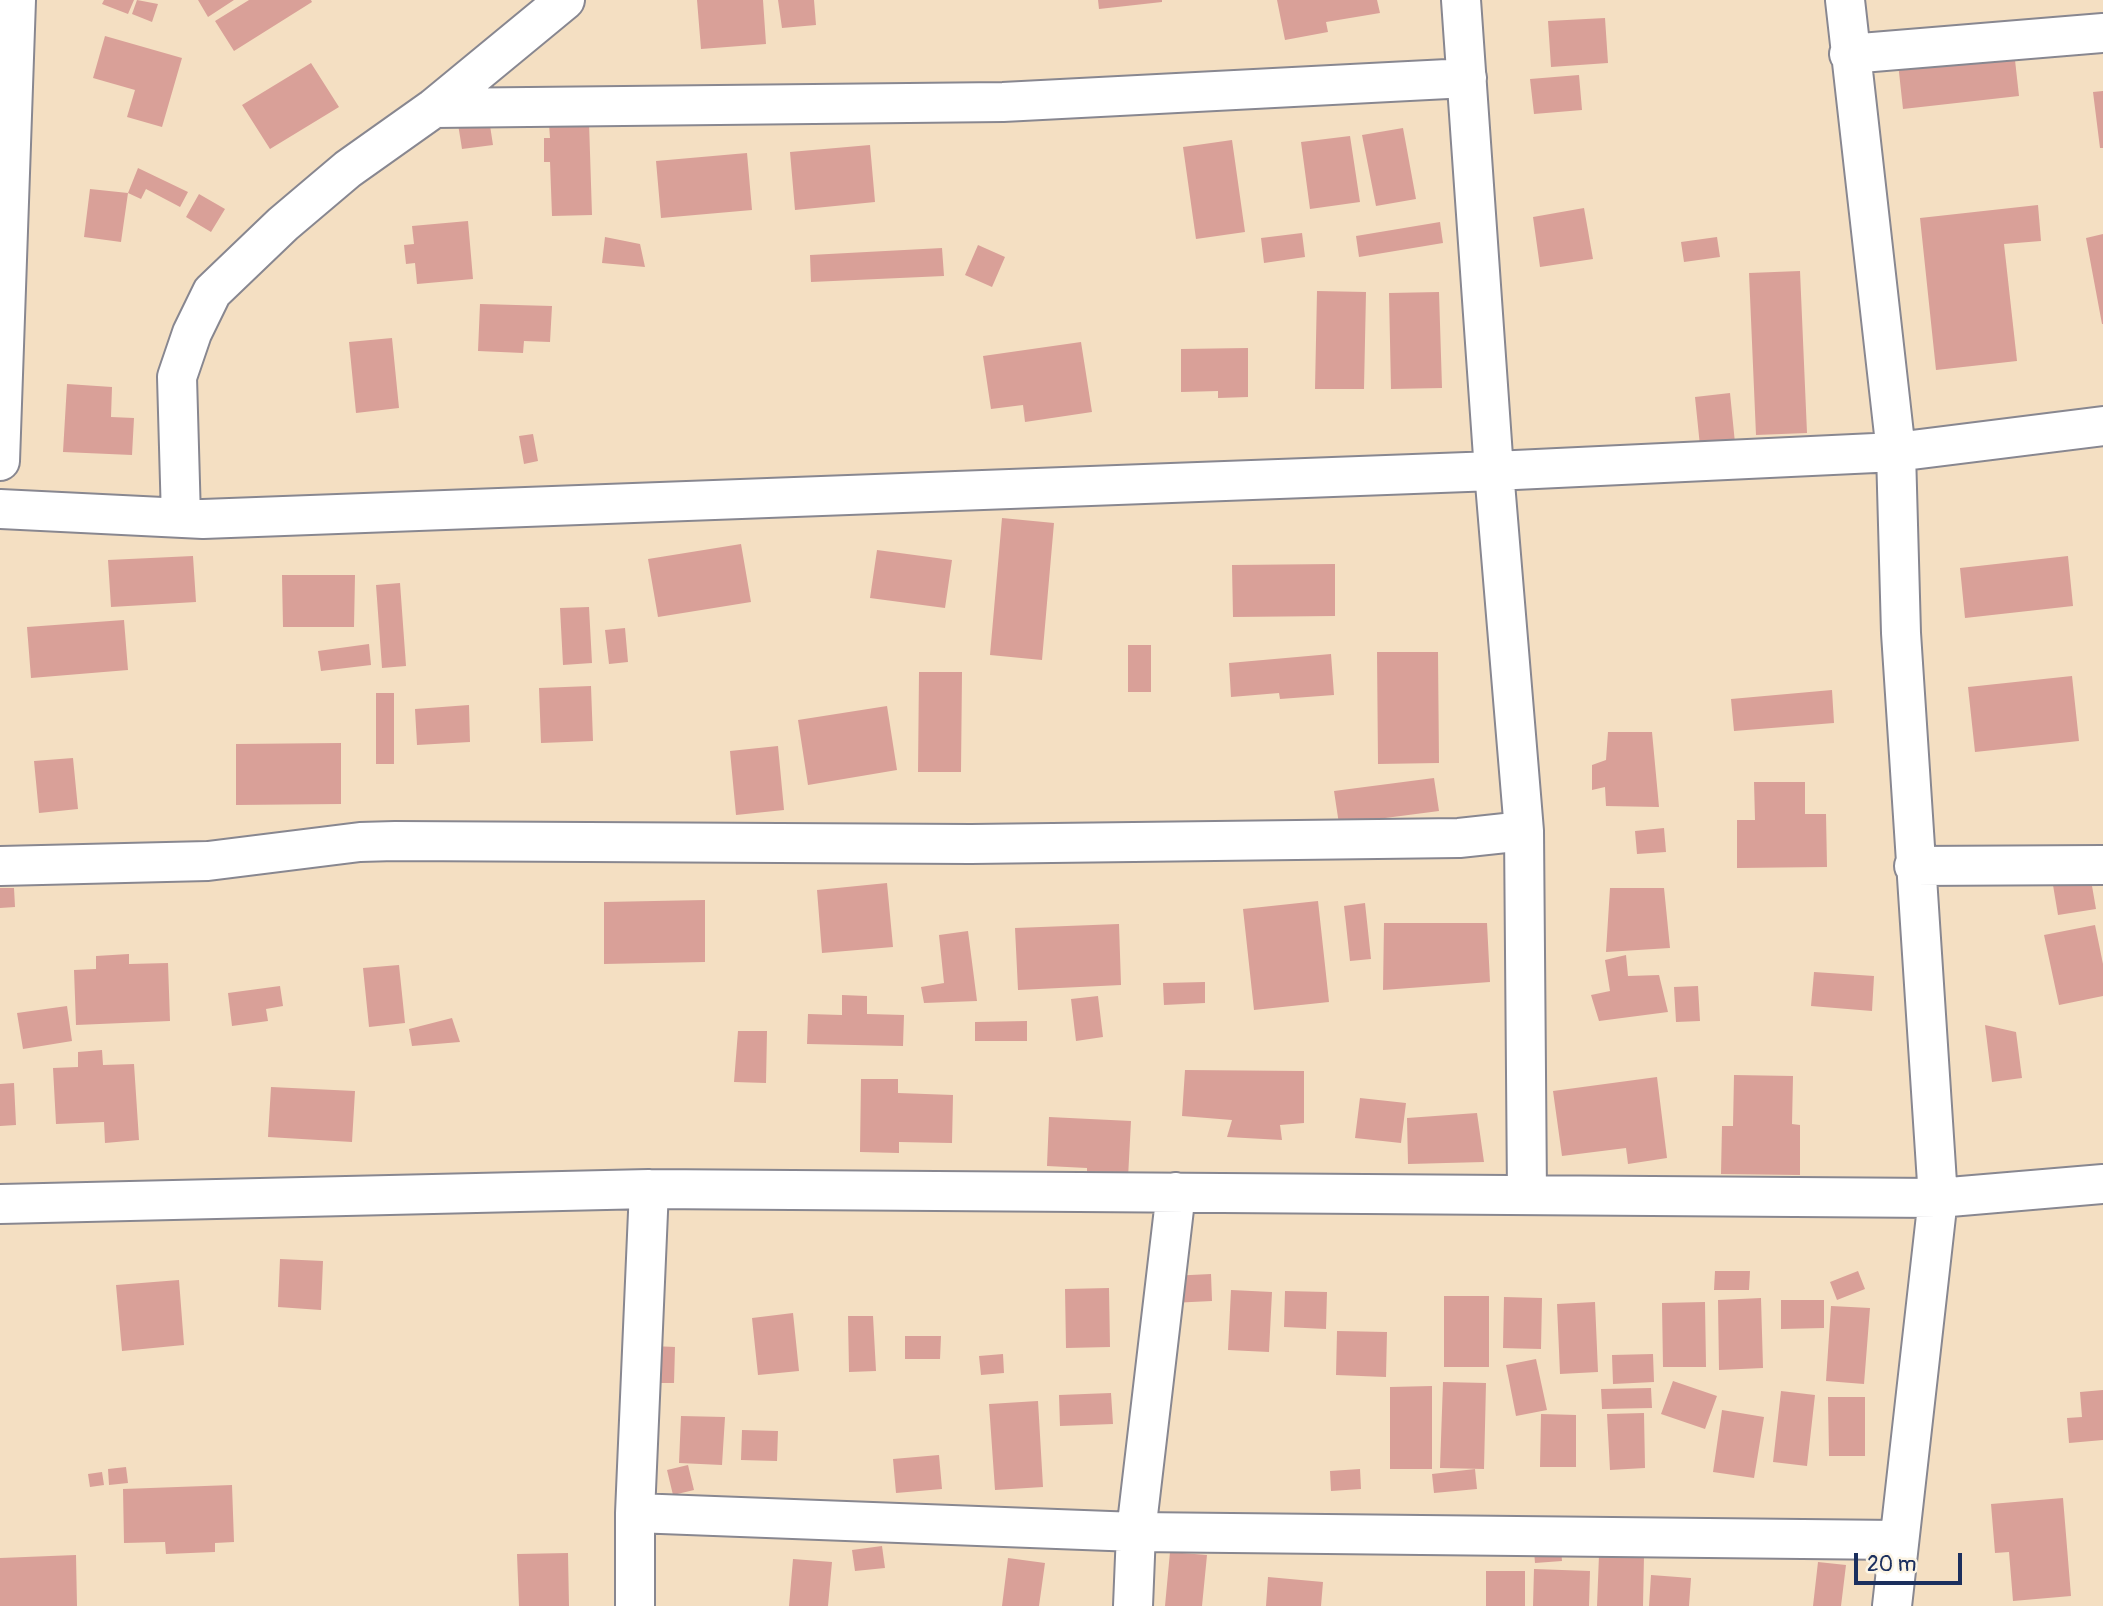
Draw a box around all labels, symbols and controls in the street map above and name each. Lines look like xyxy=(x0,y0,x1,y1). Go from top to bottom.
scale bar xyxy=(1858,1540,1966,1584)
text: 20 m xyxy=(1867,1551,1916,1578)

